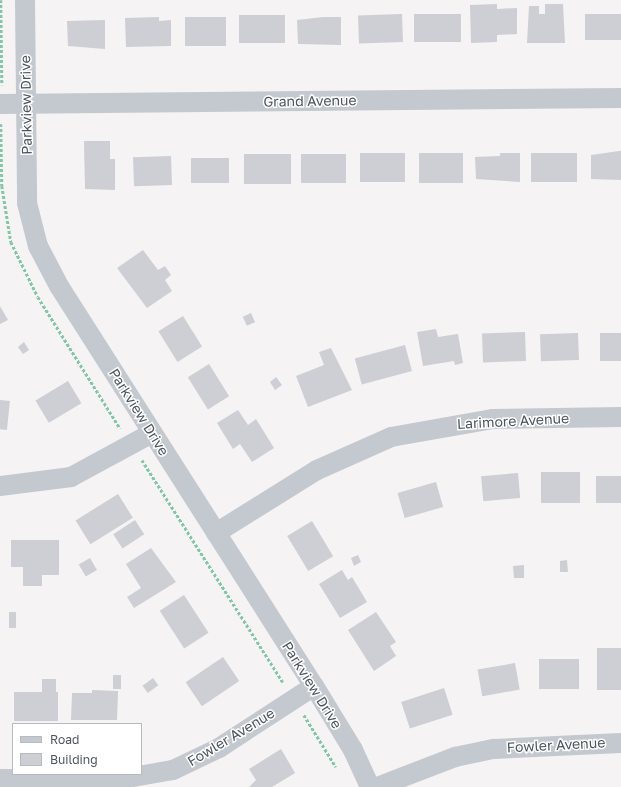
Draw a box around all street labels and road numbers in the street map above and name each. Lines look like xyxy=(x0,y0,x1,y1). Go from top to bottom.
street label: Parkview Drive xyxy=(17,55,35,155)
street label: Grand Avenue xyxy=(263,92,357,110)
street label: Parkview Drive xyxy=(105,365,173,459)
street label: Larimore Avenue xyxy=(456,410,570,432)
street label: Parkview Drive xyxy=(278,638,346,732)
street label: Fowler Avenue xyxy=(184,704,278,770)
street label: Fowler Avenue xyxy=(506,734,606,756)

